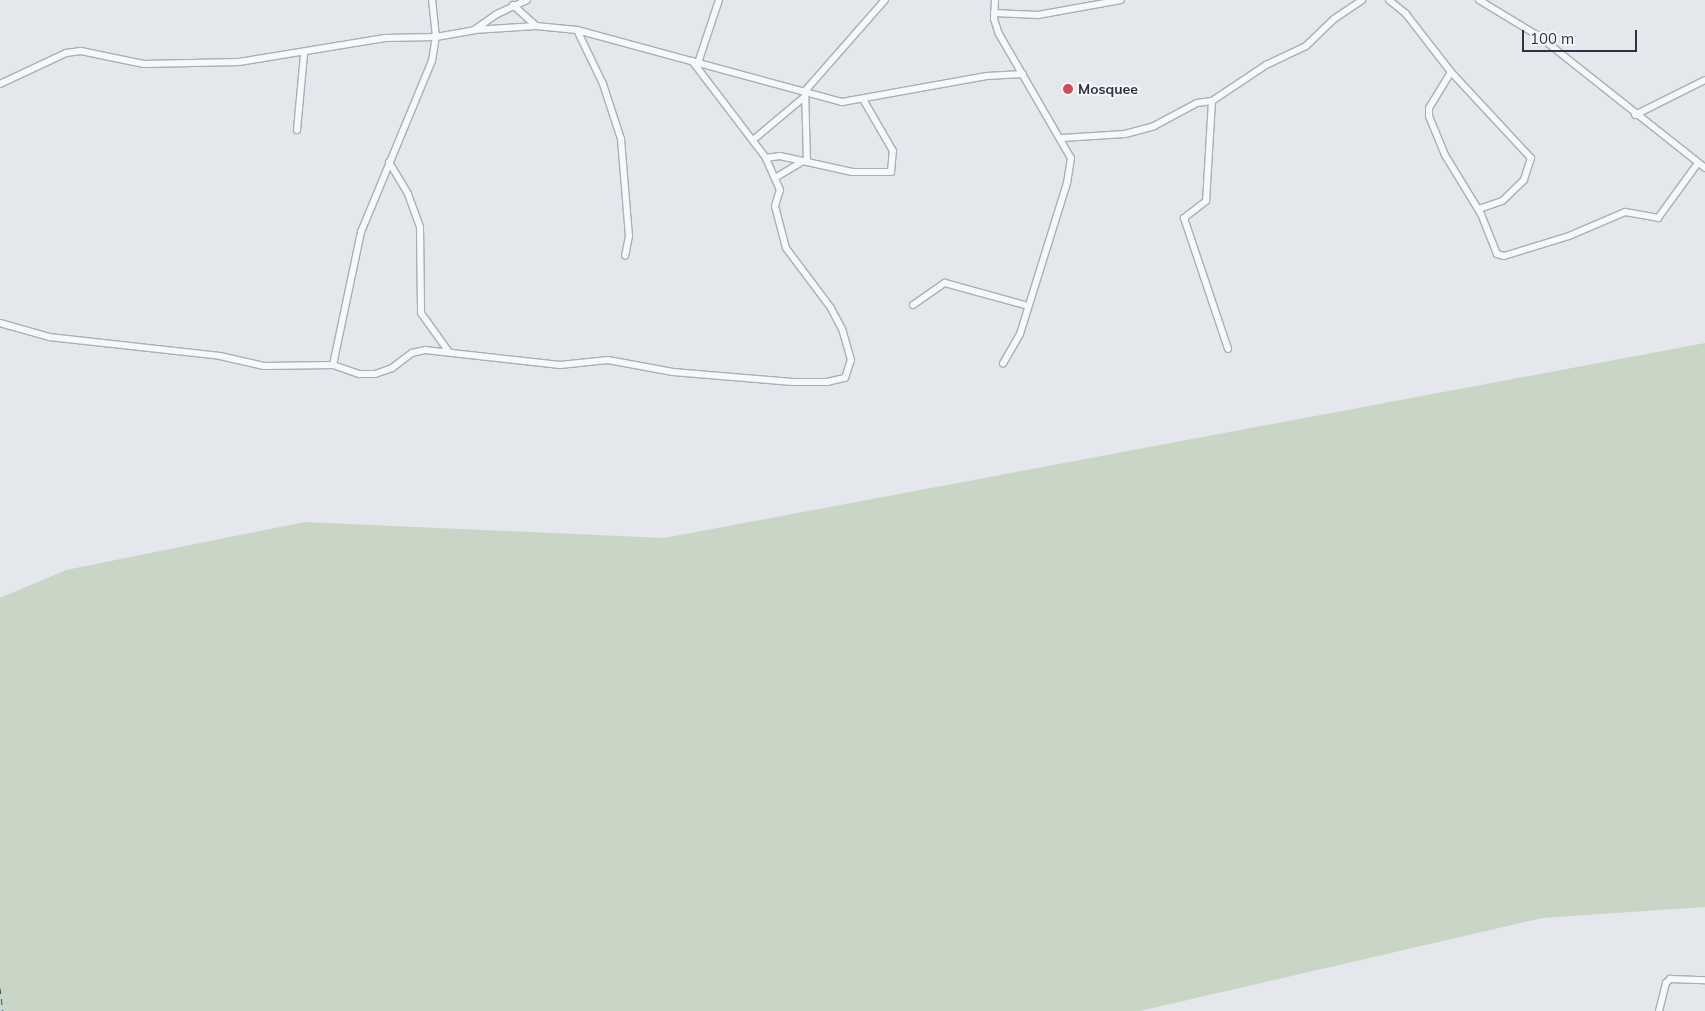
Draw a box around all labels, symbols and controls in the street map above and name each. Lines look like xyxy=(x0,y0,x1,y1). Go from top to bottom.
scale bar xyxy=(1525,20,1640,52)
text: 100 m xyxy=(1530,29,1574,48)
place label: Mosquee xyxy=(1078,81,1138,97)
marker: Mosquee xyxy=(1062,83,1074,95)

